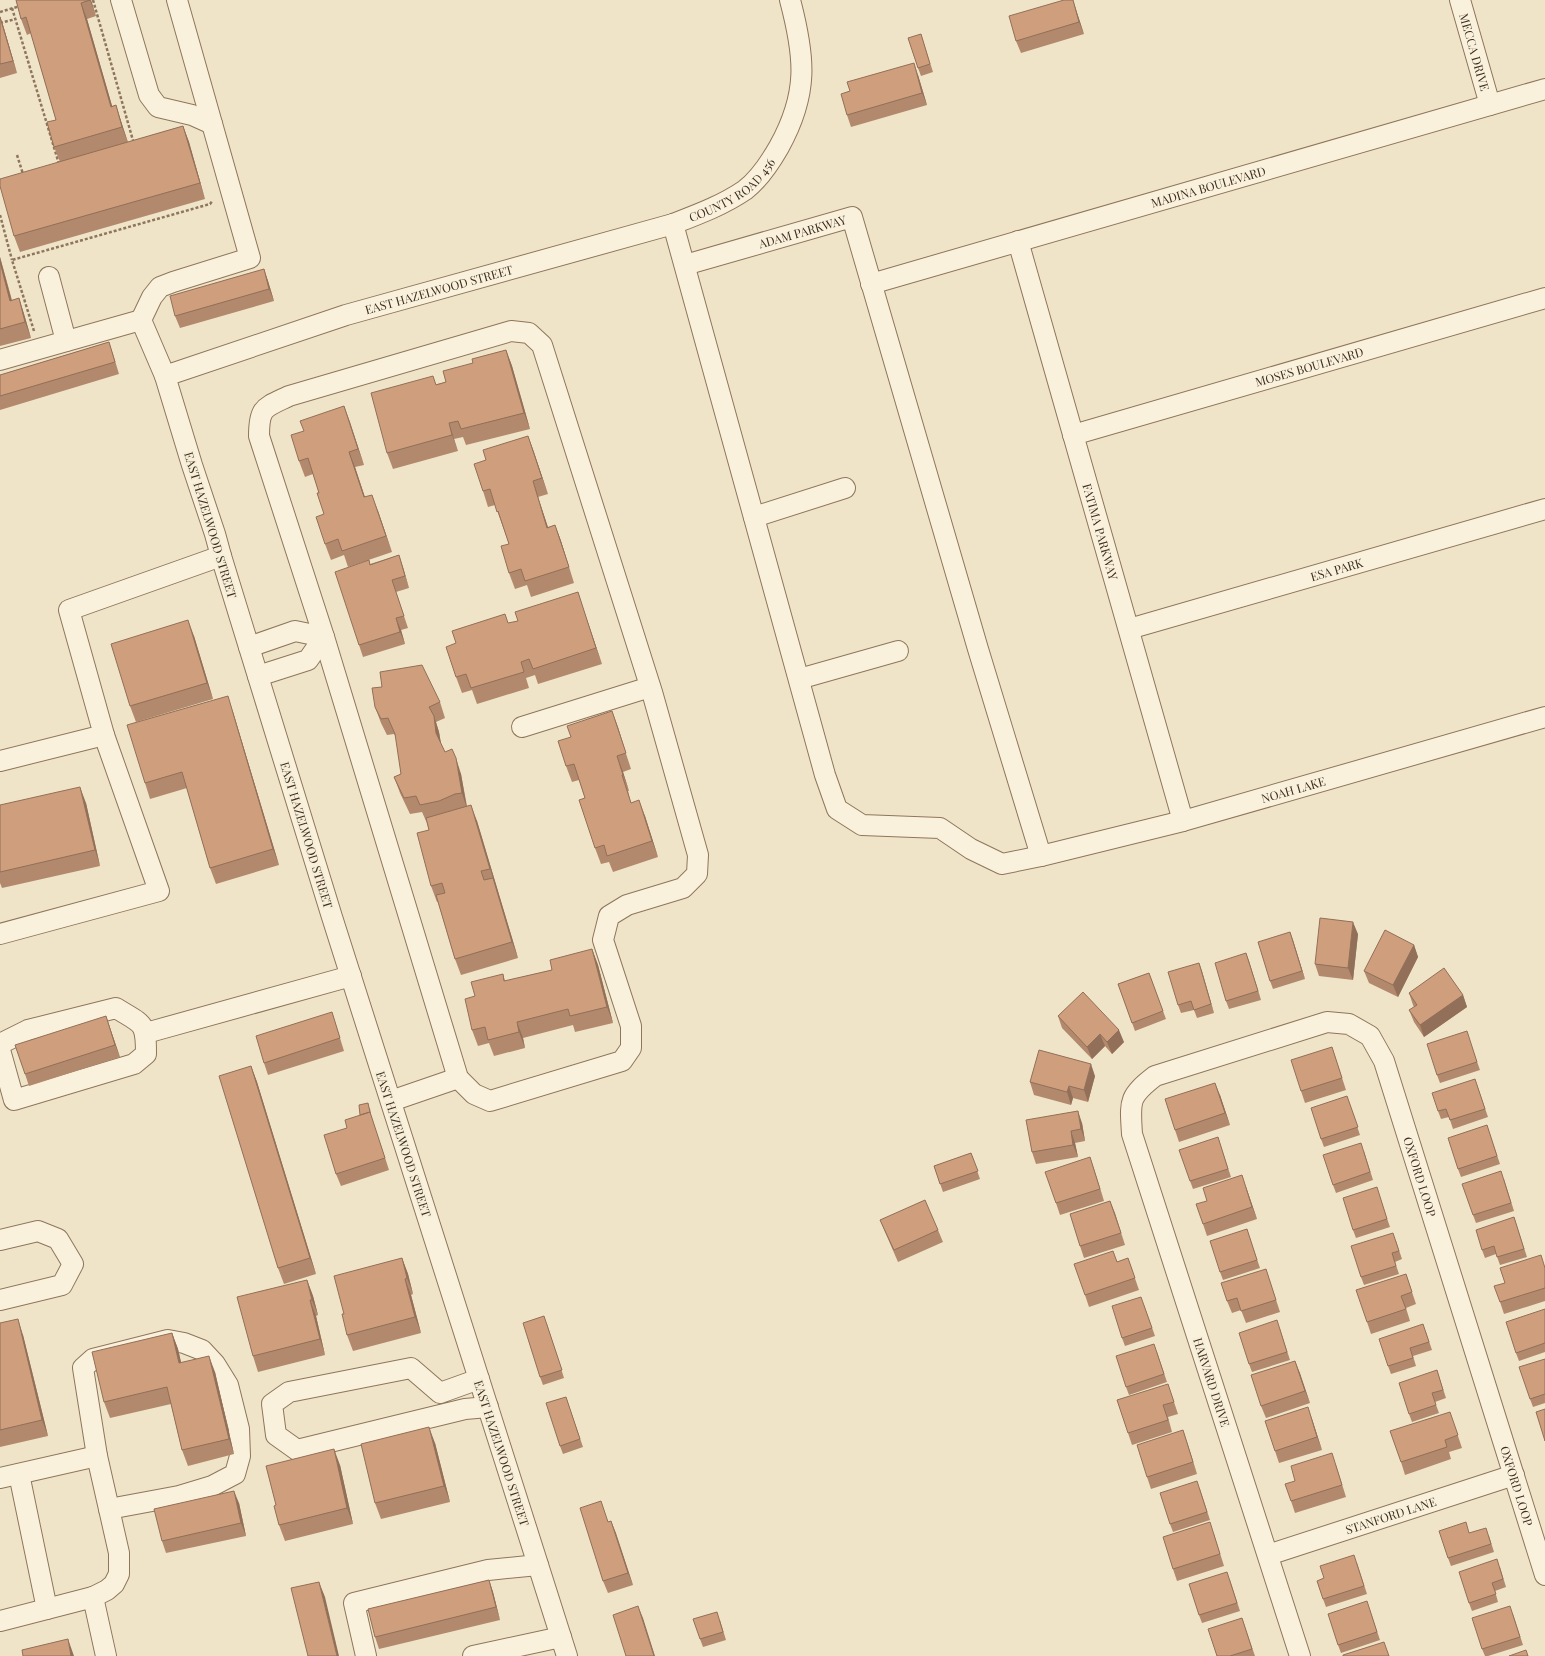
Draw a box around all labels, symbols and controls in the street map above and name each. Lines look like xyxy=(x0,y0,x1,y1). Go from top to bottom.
street label: MECCA DRIVE xyxy=(1456,11,1494,93)
street label: COUNTY ROAD 456 xyxy=(686,155,778,225)
street label: MADINA BOULEVARD xyxy=(1149,162,1268,211)
street label: ADAM PARKWAY xyxy=(756,211,849,252)
street label: EAST HAZELWOOD STREET xyxy=(363,261,515,317)
street label: MOSES BOULEVARD xyxy=(1253,343,1366,390)
street label: EAST HAZELWOOD STREET xyxy=(181,450,241,601)
street label: FATIMA PARKWAY xyxy=(1079,481,1122,582)
street label: ESA PARK xyxy=(1308,554,1365,584)
street label: EAST HAZELWOOD STREET xyxy=(277,760,337,911)
street label: NOAH LAKE xyxy=(1259,773,1327,806)
street label: EAST HAZELWOOD STREET xyxy=(373,1069,435,1219)
street label: OXFORD LOOP xyxy=(1400,1135,1440,1219)
street label: HARVARD DRIVE xyxy=(1190,1335,1234,1429)
street label: EAST HAZELWOOD STREET xyxy=(471,1378,533,1528)
street label: OXFORD LOOP xyxy=(1497,1444,1537,1528)
street label: STANFORD LANE xyxy=(1343,1493,1438,1537)

